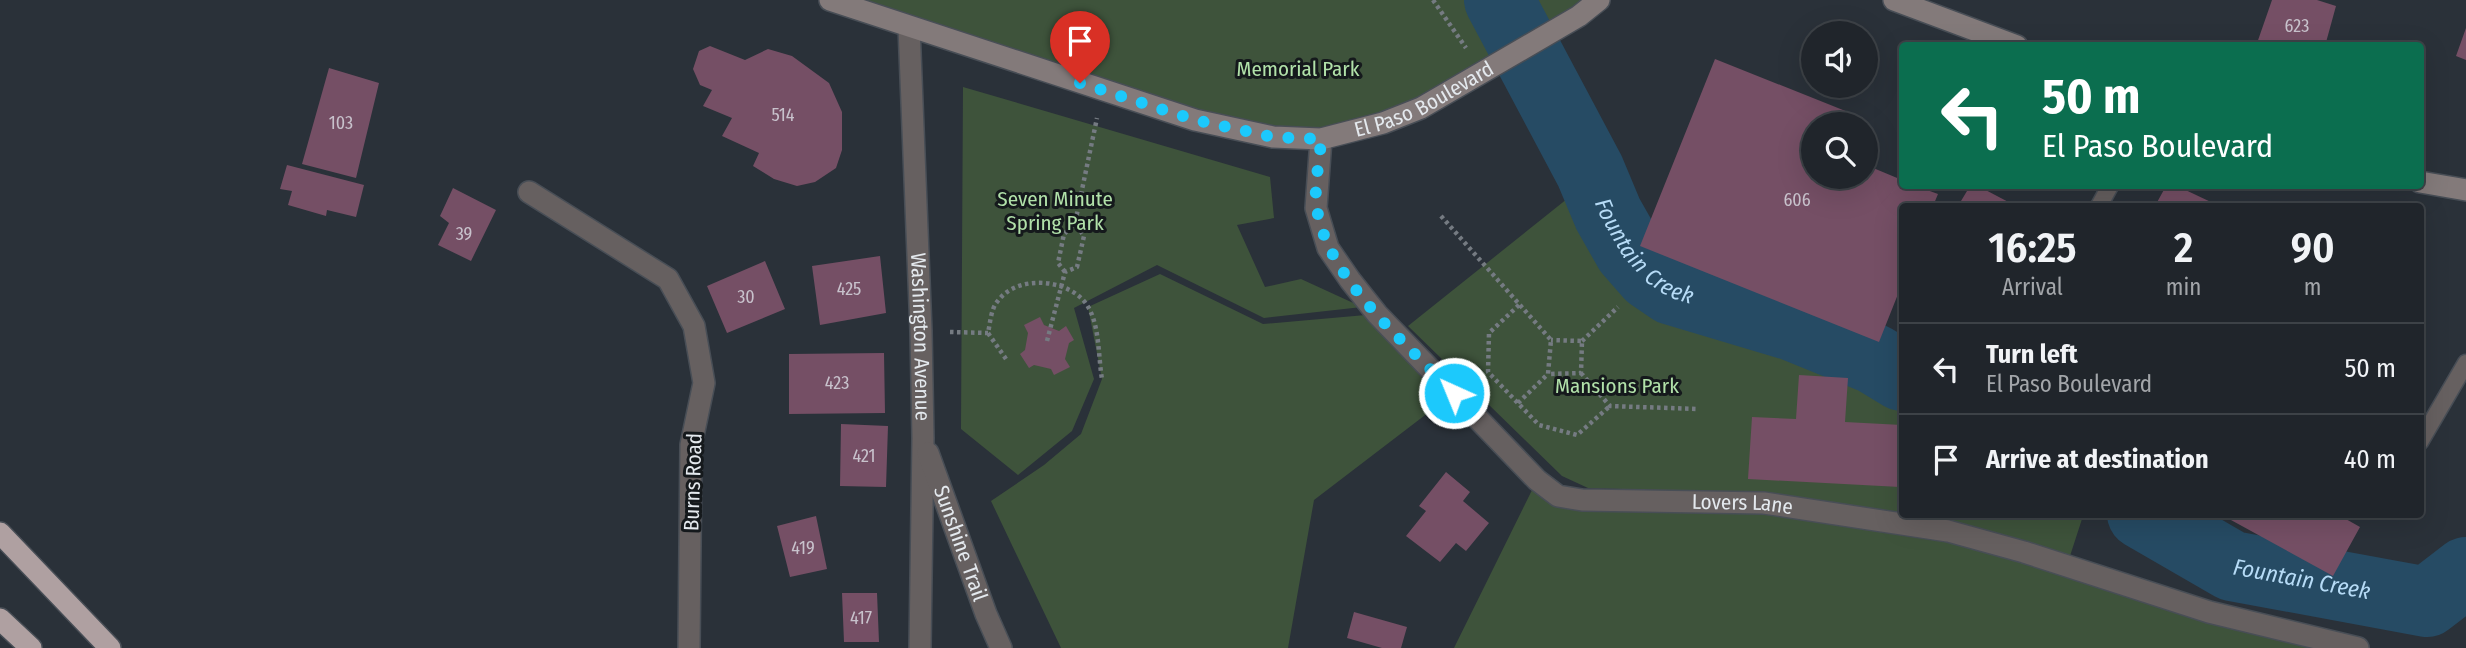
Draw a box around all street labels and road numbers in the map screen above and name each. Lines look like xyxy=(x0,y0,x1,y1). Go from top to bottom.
street label: El Paso Boulevard xyxy=(1352,56,1498,143)
street label: Washington Avenue xyxy=(905,252,936,421)
street label: Burns Road xyxy=(678,432,708,532)
street label: Sunshine Trail xyxy=(928,482,993,605)
street label: Lovers Lane xyxy=(1692,489,1795,520)

